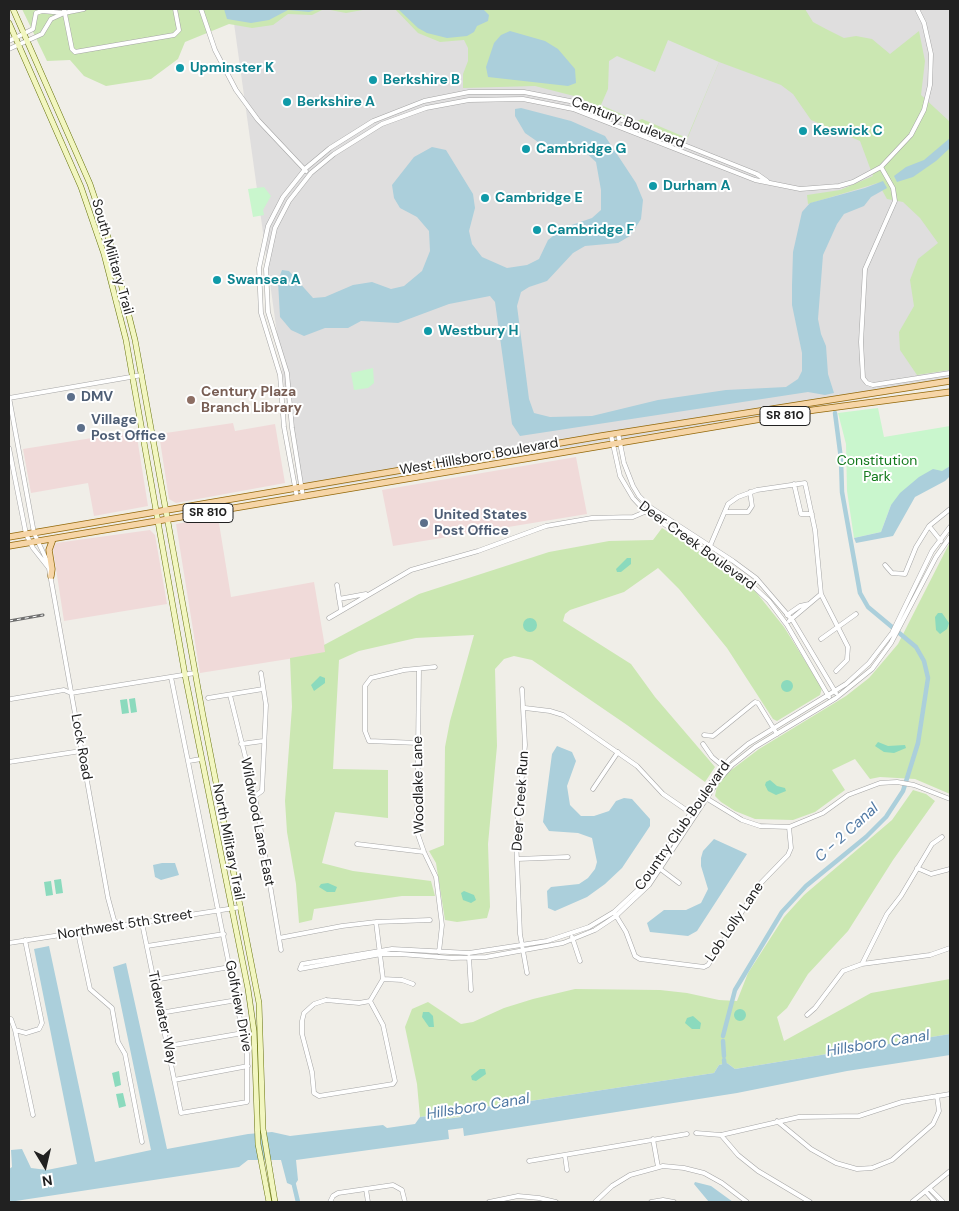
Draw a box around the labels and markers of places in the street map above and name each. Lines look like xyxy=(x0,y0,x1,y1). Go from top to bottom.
place label: Upminster K xyxy=(190,60,274,76)
marker: Upminster K xyxy=(174,62,186,74)
place label: Berkshire B xyxy=(383,72,460,88)
marker: Berkshire B xyxy=(367,74,379,86)
place label: Berkshire A xyxy=(297,94,375,110)
marker: Berkshire A xyxy=(281,96,293,108)
place label: Keswick C xyxy=(813,123,883,139)
marker: Keswick C xyxy=(797,125,809,137)
place label: Cambridge G xyxy=(536,141,626,157)
marker: Cambridge G xyxy=(520,143,532,155)
place label: Durham A xyxy=(663,178,730,194)
marker: Durham A xyxy=(647,180,659,192)
place label: Cambridge E xyxy=(495,190,583,206)
marker: Cambridge E xyxy=(479,192,491,204)
place label: Cambridge F xyxy=(547,222,634,238)
marker: Cambridge F xyxy=(531,224,543,236)
place label: Swansea A xyxy=(227,272,301,288)
marker: Swansea A xyxy=(211,274,223,286)
place label: Westbury H xyxy=(438,323,518,339)
marker: Westbury H xyxy=(422,325,434,337)
place label: Century Plaza Branch Library xyxy=(201,384,302,417)
place label: DMV xyxy=(81,389,113,405)
marker: DMV xyxy=(65,391,77,403)
marker: Century Plaza Branch Library xyxy=(185,394,197,406)
place label: Village Post Office xyxy=(91,412,166,444)
marker: Village Post Office xyxy=(75,422,87,434)
place label: United States Post Office xyxy=(434,507,527,540)
marker: United States Post Office xyxy=(418,517,430,529)

